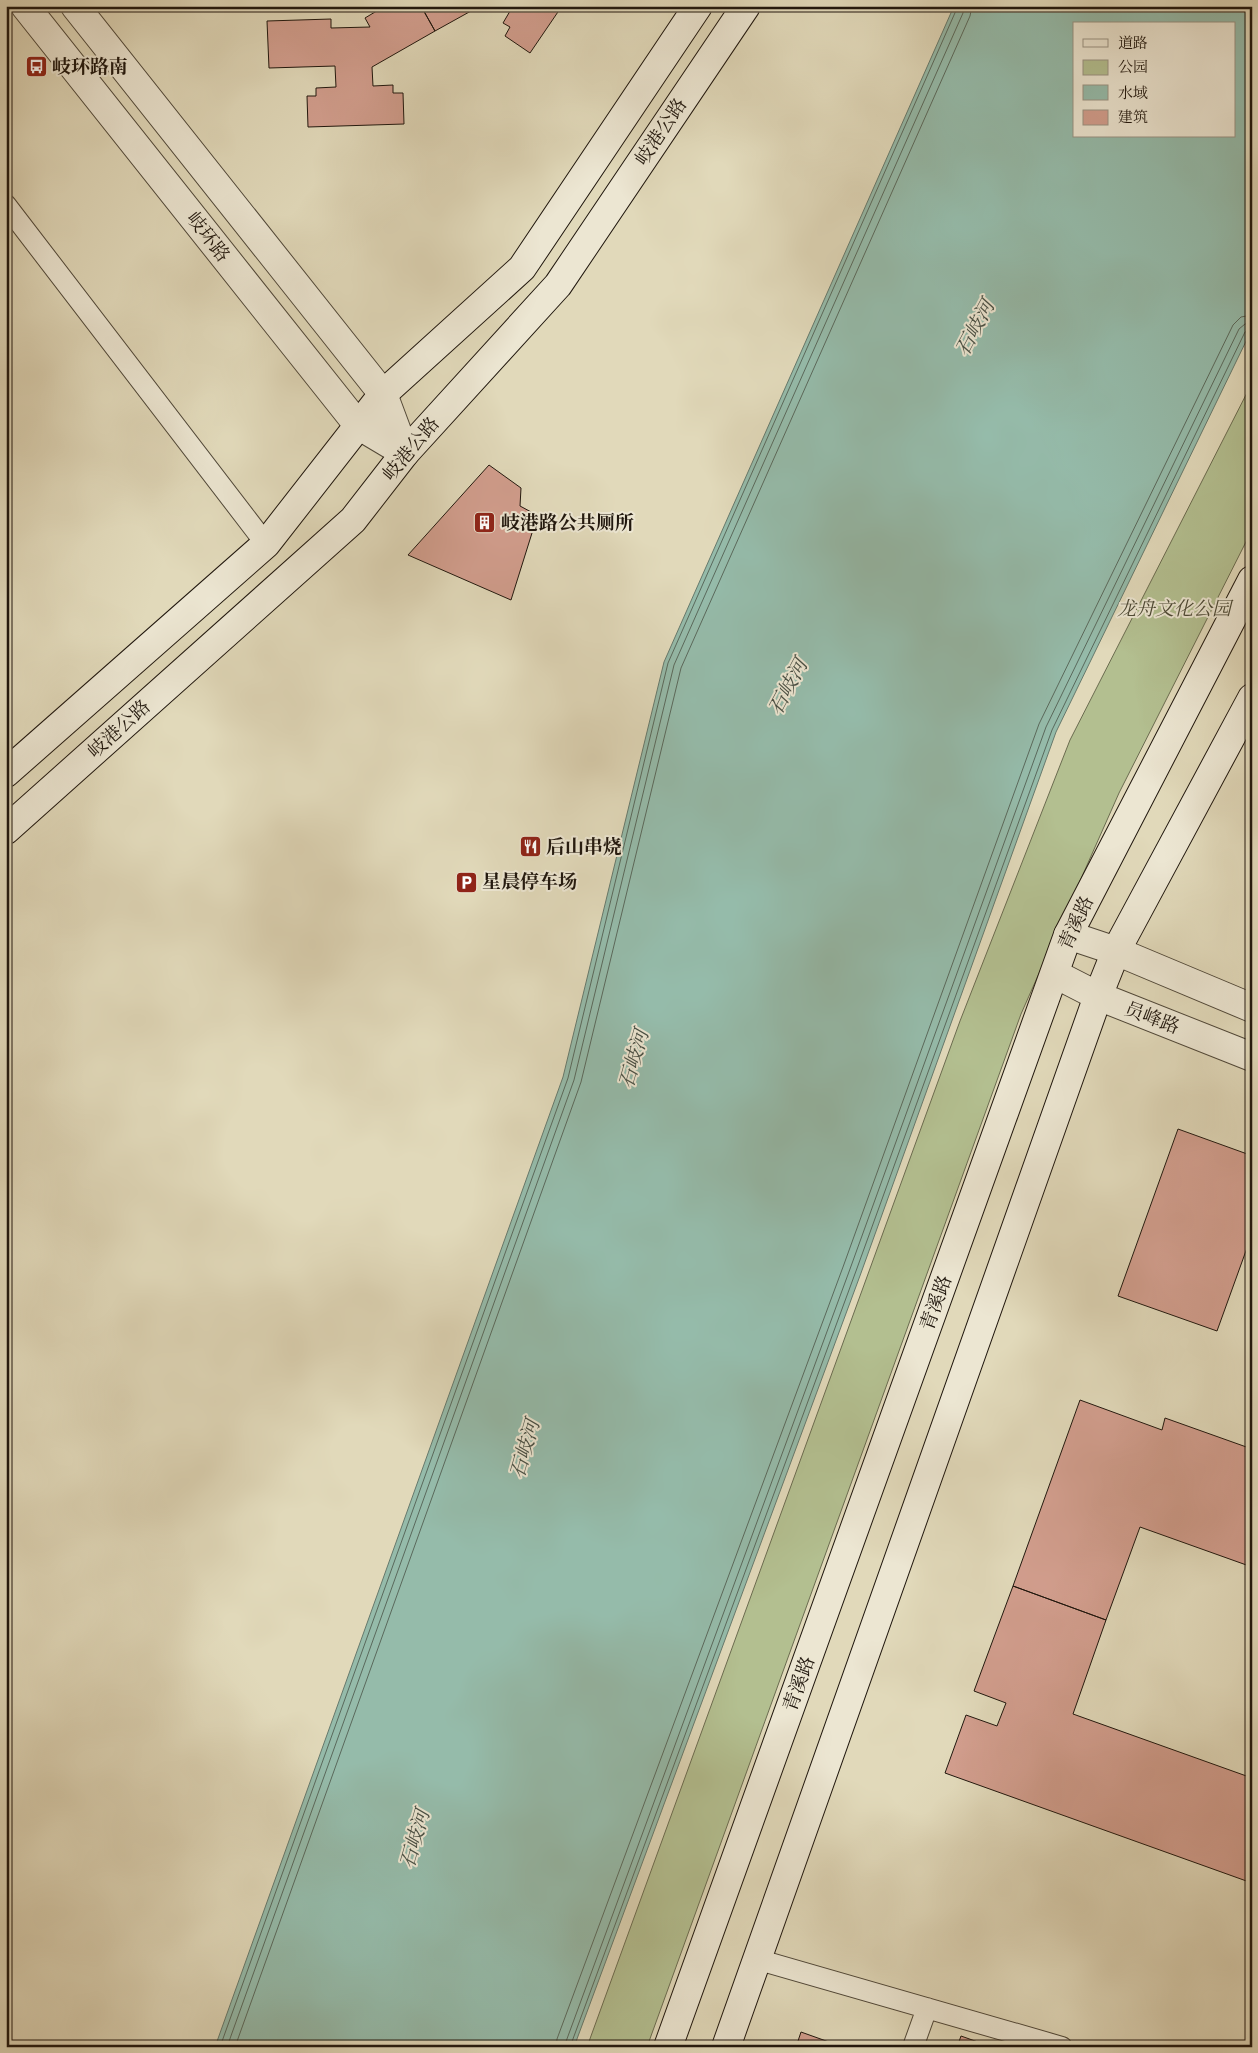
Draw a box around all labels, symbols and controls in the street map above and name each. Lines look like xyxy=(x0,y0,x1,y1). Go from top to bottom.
legend xyxy=(1073,22,1236,138)
text: 道路 xyxy=(1118,33,1148,53)
place label: 岐环路南 xyxy=(52,54,128,80)
bus stop icon: 岐环路南 xyxy=(24,55,48,79)
text: 公园 xyxy=(1118,57,1148,77)
text: 水域 xyxy=(1118,83,1148,103)
street label: 岐港公路 xyxy=(629,93,693,171)
text: 建筑 xyxy=(1118,107,1148,127)
street label: 岐环路 xyxy=(180,207,236,267)
water label: 石岐河 xyxy=(949,293,1002,361)
street label: 岐港公路 xyxy=(377,412,445,486)
place label: 岐港路公共厕所 xyxy=(501,510,634,536)
building icon: 岐港路公共厕所 xyxy=(473,511,497,535)
park label: 龙舟文化公园 xyxy=(1117,596,1234,622)
water label: 石岐河 xyxy=(762,652,815,720)
street label: 岐港公路 xyxy=(82,694,156,764)
place label: 后山串烧 xyxy=(546,834,622,860)
restaurant icon: 后山串烧 xyxy=(518,835,542,859)
place label: 星晨停车场 xyxy=(482,869,577,895)
parking icon: 星晨停车场 xyxy=(454,870,478,894)
street label: 青溪路 xyxy=(1052,892,1100,954)
street label: 员峰路 xyxy=(1121,996,1183,1040)
water label: 石岐河 xyxy=(613,1024,656,1092)
street label: 青溪路 xyxy=(914,1272,958,1334)
water label: 石岐河 xyxy=(504,1414,547,1482)
street label: 青溪路 xyxy=(777,1653,821,1715)
water label: 石岐河 xyxy=(394,1804,437,1872)

